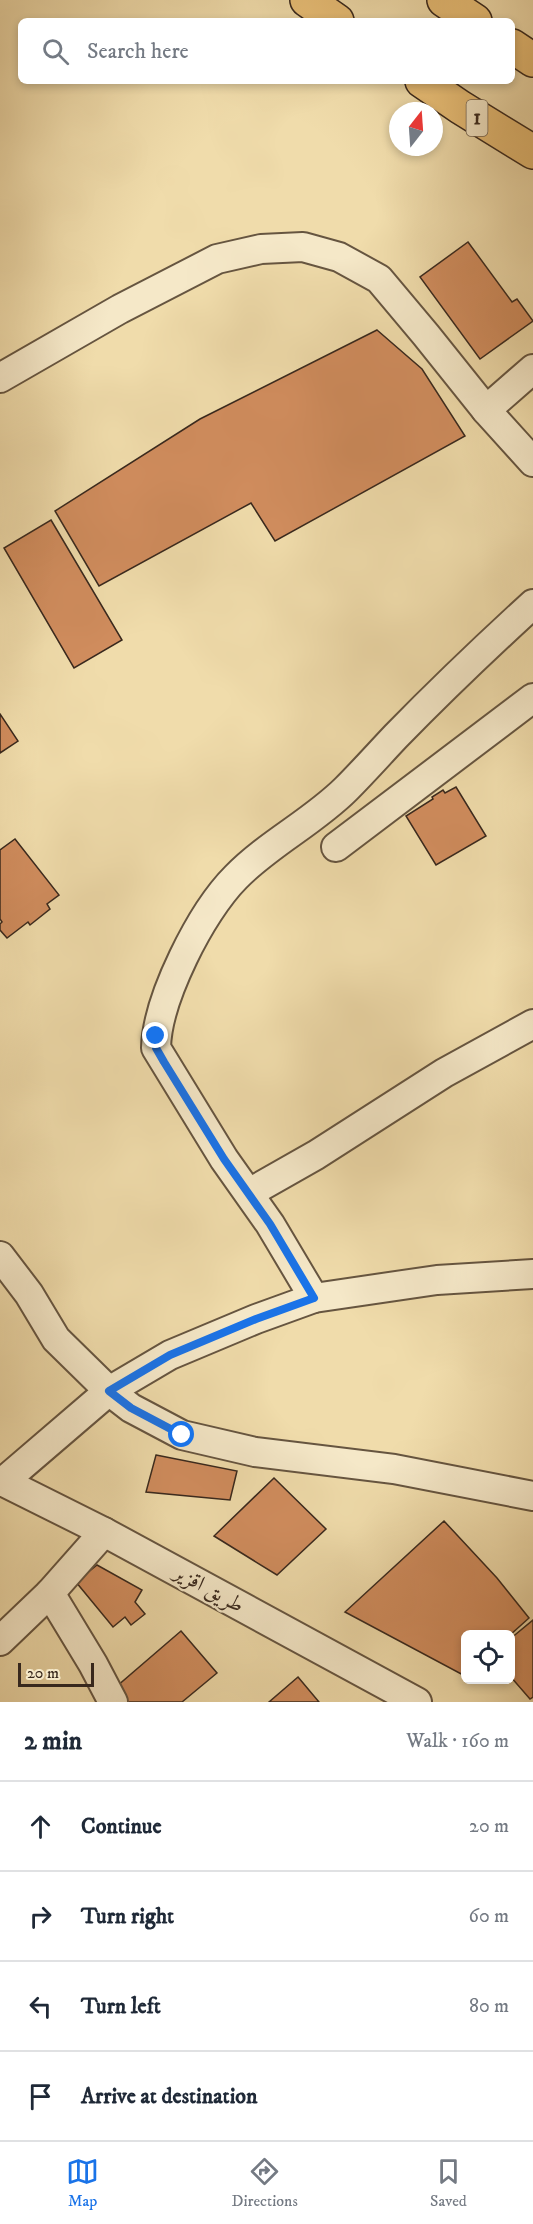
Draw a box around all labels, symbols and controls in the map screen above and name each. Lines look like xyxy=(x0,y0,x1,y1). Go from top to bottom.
search box xyxy=(18,18,515,84)
icon: search xyxy=(39,35,72,68)
text: Search here xyxy=(87,38,189,65)
road number: 1 xyxy=(466,100,488,136)
north arrow xyxy=(389,102,443,156)
route end xyxy=(142,1022,168,1048)
route start xyxy=(168,1421,194,1447)
street label: طريق اقزير xyxy=(167,1558,249,1619)
map controls xyxy=(461,1630,515,1684)
button: locate xyxy=(461,1630,515,1684)
scale bar xyxy=(18,1660,94,1688)
text: 20 m xyxy=(27,1663,59,1683)
text: 2 min xyxy=(24,1725,82,1758)
text: Walk · 160 m xyxy=(406,1729,509,1754)
icon: ahead xyxy=(24,1810,57,1843)
text: Continue xyxy=(81,1813,162,1840)
text: 20 m xyxy=(469,1814,509,1839)
icon: right xyxy=(24,1900,57,1933)
text: Turn right xyxy=(81,1903,174,1930)
text: 60 m xyxy=(469,1904,509,1929)
icon: left xyxy=(24,1990,57,2023)
text: Turn left xyxy=(81,1993,161,2020)
text: 80 m xyxy=(469,1994,509,2019)
icon: arrive xyxy=(24,2080,57,2113)
text: Arrive at destination xyxy=(81,2083,258,2110)
tab: Map xyxy=(66,2155,99,2211)
tab: Directions xyxy=(231,2155,298,2211)
tab: Saved xyxy=(430,2155,467,2211)

